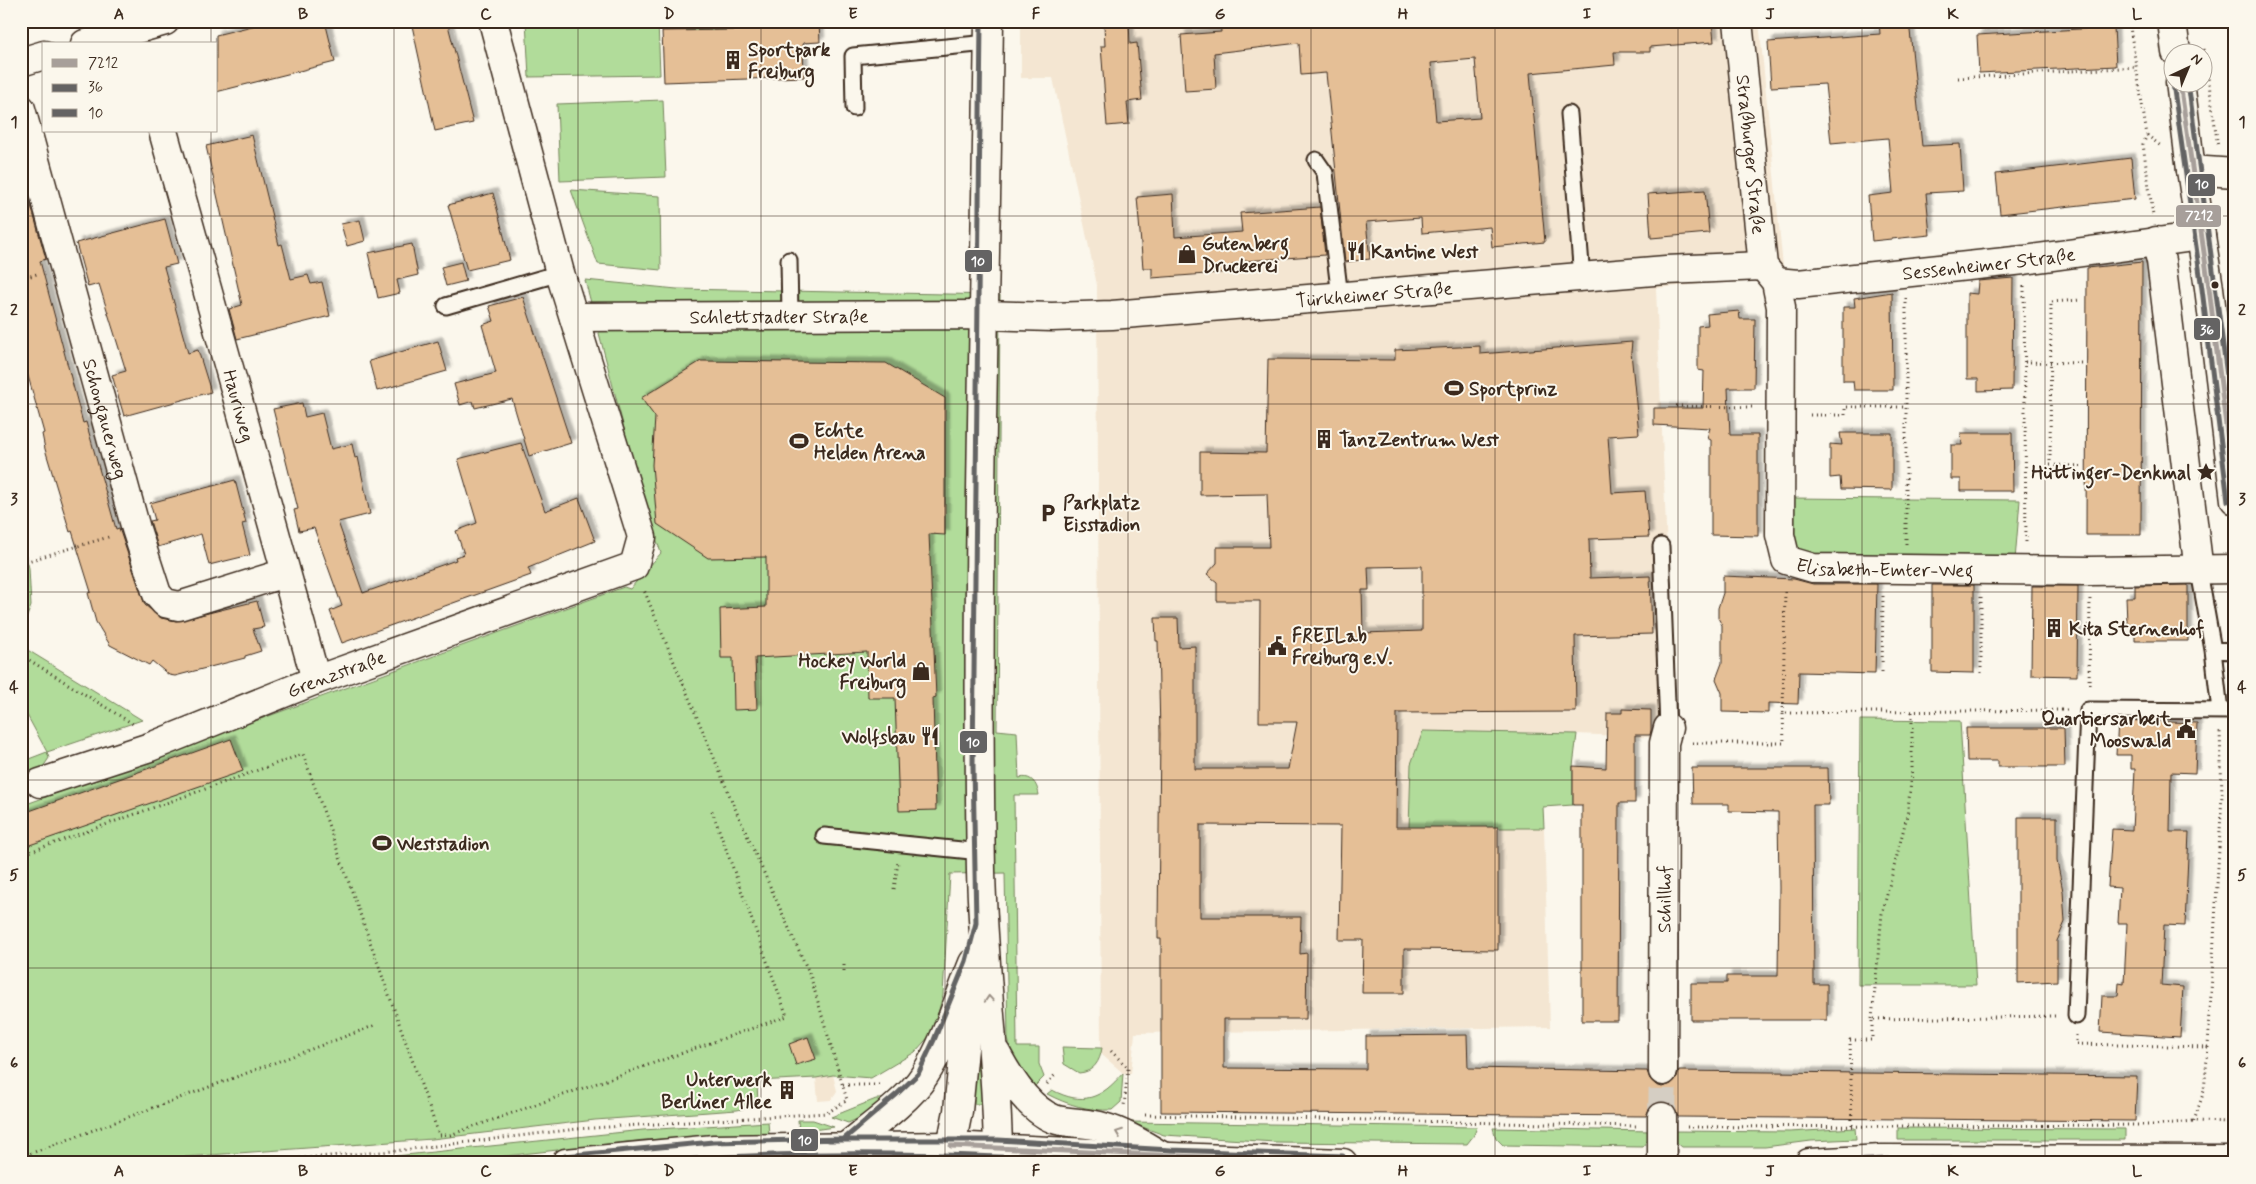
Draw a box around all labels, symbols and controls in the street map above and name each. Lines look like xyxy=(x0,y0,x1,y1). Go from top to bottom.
text: A xyxy=(114,4,124,25)
text: B xyxy=(298,4,308,25)
text: C xyxy=(480,4,492,25)
text: D xyxy=(663,4,675,25)
text: E xyxy=(848,4,858,25)
text: F xyxy=(1032,4,1041,25)
text: G xyxy=(1215,4,1226,25)
text: H xyxy=(1398,4,1409,25)
text: I xyxy=(1583,4,1592,25)
text: J xyxy=(1765,4,1775,25)
text: K xyxy=(1947,4,1959,25)
text: L xyxy=(2132,4,2143,25)
place label: Sportpark Freiburg xyxy=(748,38,831,88)
legend xyxy=(42,42,218,132)
north arrow xyxy=(2164,42,2214,92)
building icon: Sportpark Freiburg xyxy=(722,49,744,71)
text: N xyxy=(2187,50,2206,69)
text: 7212 xyxy=(88,54,118,74)
street label: Straßburger Straße xyxy=(1730,73,1771,236)
text: 36 xyxy=(88,78,103,98)
text: 10 xyxy=(88,104,103,124)
text: 1 xyxy=(10,112,18,133)
text: 1 xyxy=(2238,112,2246,133)
line badge: 10 xyxy=(2187,173,2216,197)
text: 10 xyxy=(2195,176,2209,194)
line badge: 7212 xyxy=(2175,204,2222,228)
text: 7212 xyxy=(2185,207,2213,225)
place label: Gutenberg Druckerei xyxy=(1202,232,1289,279)
restaurant icon: Kantine West xyxy=(1345,240,1367,262)
place label: Kantine West xyxy=(1371,240,1479,265)
street label: Sessenheimer Straße xyxy=(1901,242,2077,287)
shop icon: Gutenberg Druckerei xyxy=(1176,243,1198,265)
line badge: 10 xyxy=(964,249,993,273)
text: 10 xyxy=(971,253,985,271)
street label: Türkheimer Straße xyxy=(1295,276,1454,314)
unlabelled marker xyxy=(2210,280,2220,290)
text: 2 xyxy=(10,300,18,321)
text: 2 xyxy=(2238,300,2246,321)
street label: Schlettstadter Straße xyxy=(689,305,869,330)
line badge: 36 xyxy=(2193,317,2221,341)
text: 36 xyxy=(2200,321,2214,339)
street label: Schongauerweg xyxy=(76,356,133,482)
street label: Hauriweg xyxy=(216,367,260,445)
sports icon: Sportprinz xyxy=(1443,377,1465,399)
place label: Sportprinz xyxy=(1469,377,1558,402)
place label: Echte Helden Arena xyxy=(814,419,926,466)
building icon: TanzZentrum West xyxy=(1313,428,1335,450)
place label: TanzZentrum West xyxy=(1339,428,1500,453)
sports icon: Echte Helden Arena xyxy=(788,430,810,452)
place label: Hüttinger-Denkmal xyxy=(2031,461,2191,489)
place icon: Hüttinger-Denkmal xyxy=(2195,461,2217,483)
text: 3 xyxy=(10,489,18,510)
text: 3 xyxy=(2238,489,2246,510)
place label: Parkplatz Eisstadion xyxy=(1063,491,1141,538)
parking icon: Parkplatz Eisstadion xyxy=(1037,502,1059,524)
street label: Elisabeth-Emter-Weg xyxy=(1793,553,1974,587)
building icon: Kita Sternenhof xyxy=(2043,617,2065,639)
place label: Kita Sternenhof xyxy=(2069,617,2204,642)
place label: FREILab Freiburg e.V. xyxy=(1292,624,1392,674)
public building icon: FREILab Freiburg e.V. xyxy=(1266,635,1288,657)
street label: Grenzstraße xyxy=(284,645,389,704)
place label: Hockey World Freiburg xyxy=(798,649,906,699)
shop icon: Hockey World Freiburg xyxy=(910,660,932,682)
text: 4 xyxy=(9,677,19,698)
text: 4 xyxy=(2237,677,2247,698)
place label: Quartiersarbeit Mooswald xyxy=(2041,707,2172,754)
public building icon: Quartiersarbeit Mooswald xyxy=(2175,718,2197,740)
place label: Wolfsbau xyxy=(841,725,915,750)
restaurant icon: Wolfsbau xyxy=(919,725,941,747)
line badge: 10 xyxy=(959,730,988,754)
text: 10 xyxy=(966,734,980,752)
sports icon: Weststadion xyxy=(371,832,393,854)
place label: Weststadion xyxy=(396,832,490,857)
text: 5 xyxy=(9,865,19,886)
street label: Schillhof xyxy=(1652,865,1678,933)
text: 5 xyxy=(2237,865,2247,886)
one-way arrow xyxy=(984,995,995,1003)
text: 6 xyxy=(10,1053,18,1074)
text: 6 xyxy=(2238,1053,2246,1074)
place label: Unterwerk Berliner Allee xyxy=(661,1068,773,1115)
building icon: Unterwerk Berliner Allee xyxy=(776,1079,798,1101)
line badge: 10 xyxy=(790,1128,819,1152)
one-way arrow xyxy=(1115,1129,1124,1139)
text: 10 xyxy=(798,1132,812,1150)
text: A xyxy=(114,1161,124,1182)
text: B xyxy=(298,1161,308,1182)
text: C xyxy=(480,1161,492,1182)
text: D xyxy=(663,1161,675,1182)
text: E xyxy=(848,1161,858,1182)
text: F xyxy=(1032,1161,1041,1182)
text: G xyxy=(1215,1161,1226,1182)
text: H xyxy=(1398,1161,1409,1182)
text: I xyxy=(1583,1161,1592,1182)
text: J xyxy=(1765,1161,1775,1182)
text: K xyxy=(1947,1161,1959,1182)
text: L xyxy=(2132,1161,2143,1182)

